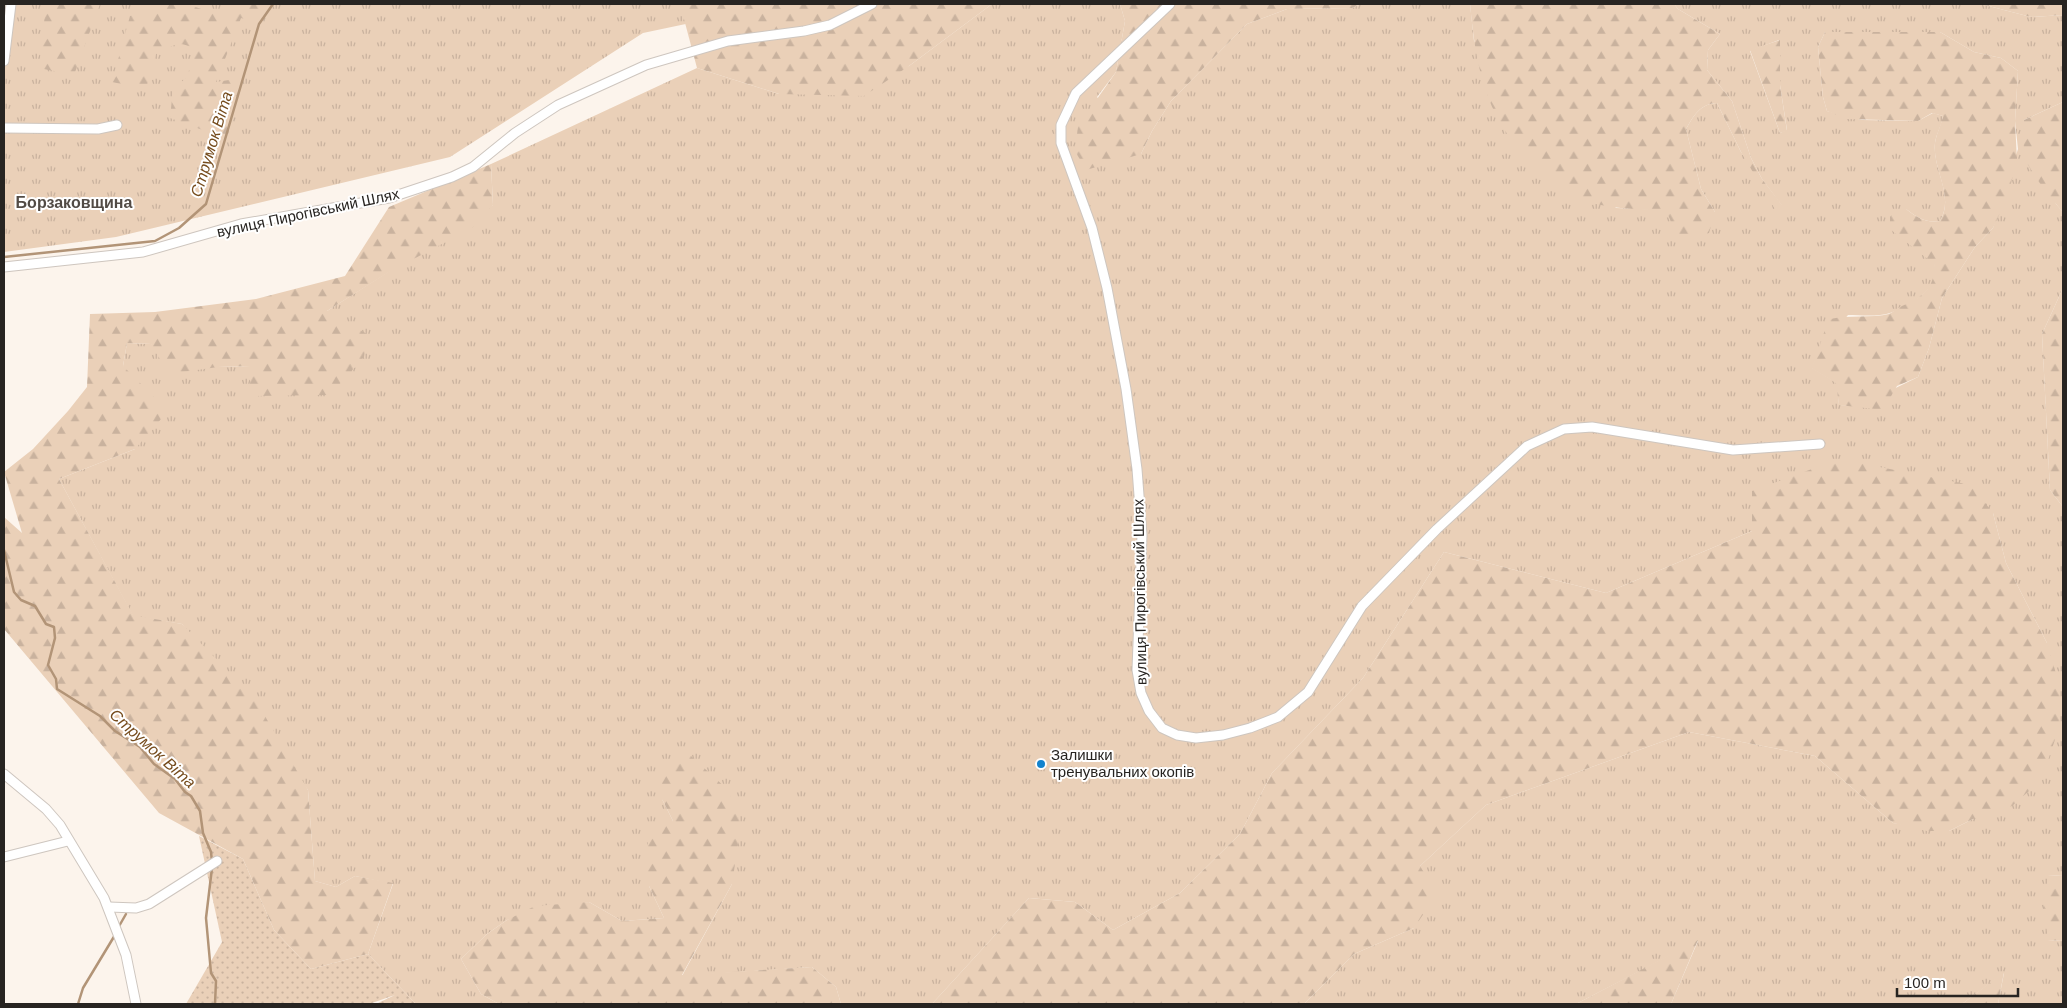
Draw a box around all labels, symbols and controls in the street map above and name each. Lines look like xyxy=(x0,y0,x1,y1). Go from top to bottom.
water label: Струмок Віта xyxy=(187,89,236,199)
street label: вулиця Пирогівський Шлях xyxy=(215,185,401,240)
district label: Борзаковщина xyxy=(16,194,132,211)
street label: вулиця Пирогівський Шлях xyxy=(1129,498,1150,685)
water label: Струмок Віта xyxy=(106,706,199,791)
place label: Залишки тренувальних окопів xyxy=(1051,746,1194,780)
marker: Залишки тренувальних окопів xyxy=(1035,758,1047,770)
scale bar xyxy=(1897,966,2018,998)
text: 100 m xyxy=(1904,974,1946,991)

